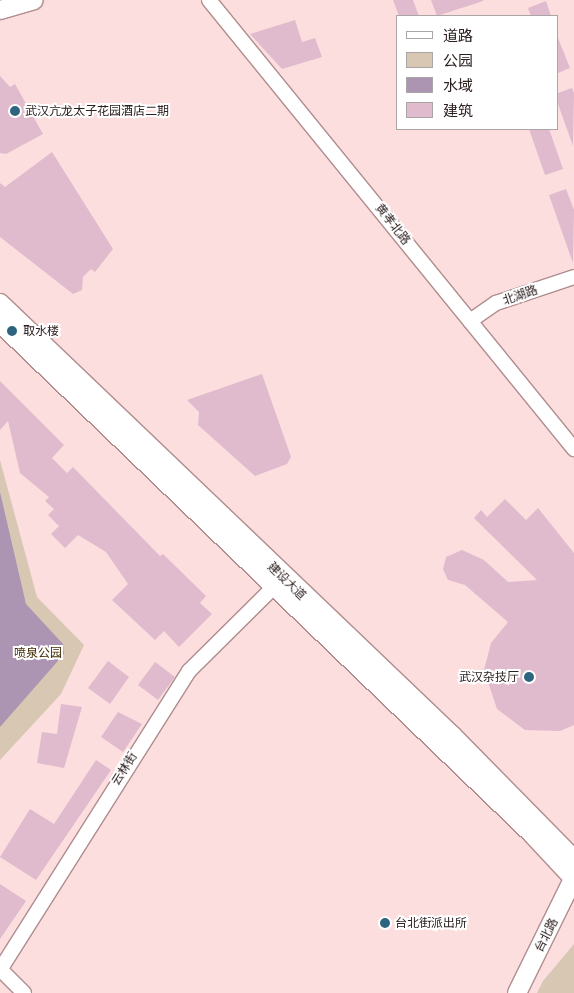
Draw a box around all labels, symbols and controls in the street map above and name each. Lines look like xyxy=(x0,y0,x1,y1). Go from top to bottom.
legend xyxy=(396,15,559,130)
text: 道路 xyxy=(443,26,473,45)
text: 公园 xyxy=(443,51,473,70)
text: 水域 xyxy=(443,76,473,95)
text: 建筑 xyxy=(443,101,473,120)
place label: 武汉亢龙太子花园酒店二期 xyxy=(25,104,169,118)
marker: 武汉亢龙太子花园酒店二期 xyxy=(9,105,21,117)
street label: 黄孝北路 xyxy=(373,201,413,247)
street label: 北湖路 xyxy=(501,282,539,308)
marker: 取水楼 xyxy=(5,324,19,338)
place label: 取水楼 xyxy=(23,324,59,338)
street label: 建设大道 xyxy=(265,559,309,603)
park label: 喷泉公园 xyxy=(14,646,62,660)
place label: 武汉杂技厅 xyxy=(459,670,519,684)
marker: 武汉杂技厅 xyxy=(523,671,535,683)
street label: 云林街 xyxy=(108,750,140,788)
place label: 台北街派出所 xyxy=(395,916,467,930)
street label: 台北路 xyxy=(531,916,561,954)
marker: 台北街派出所 xyxy=(379,917,391,929)

